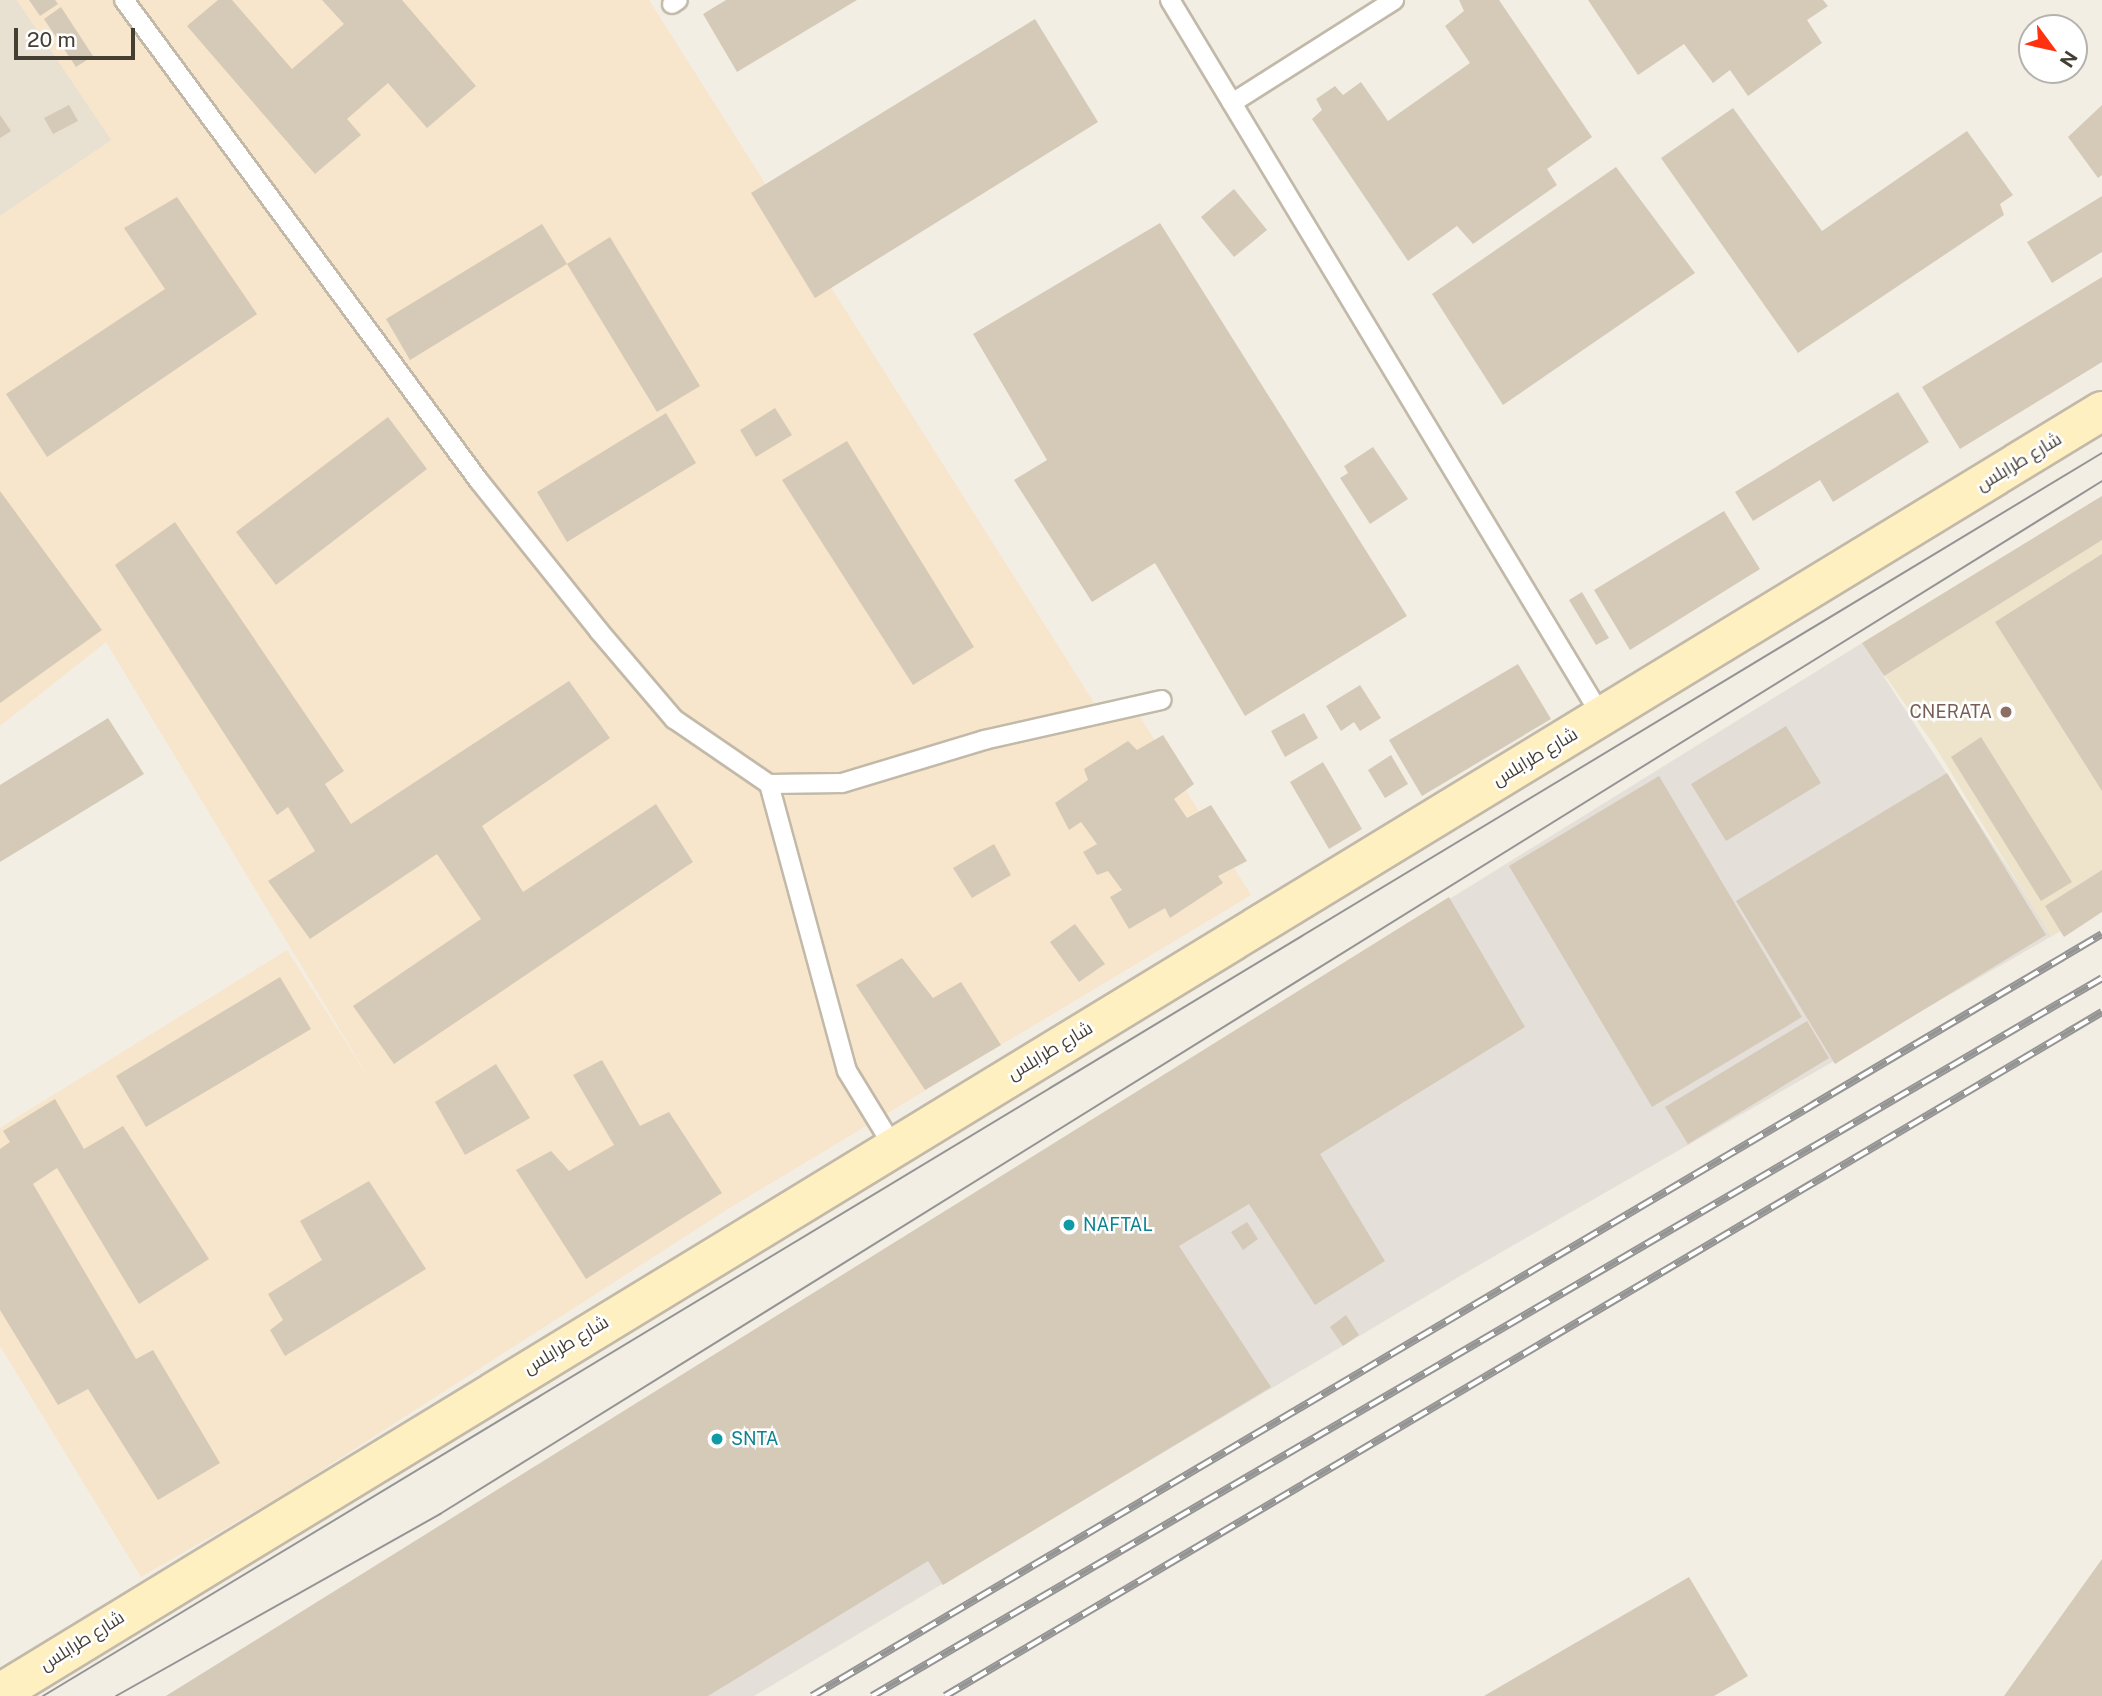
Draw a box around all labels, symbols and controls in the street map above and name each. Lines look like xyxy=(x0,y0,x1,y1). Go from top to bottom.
scale bar xyxy=(18,14,138,58)
north arrow xyxy=(2018,14,2088,84)
text: 20 m xyxy=(27,27,76,52)
text: N xyxy=(2056,47,2082,72)
street label: شارع طرابلس xyxy=(1972,428,2066,496)
place label: CNERATA xyxy=(1909,701,1992,723)
marker: CNERATA xyxy=(1998,704,2014,720)
street label: شارع طرابلس xyxy=(1488,723,1582,791)
street label: شارع طرابلس xyxy=(1003,1017,1097,1085)
place label: NAFTAL xyxy=(1083,1214,1153,1236)
marker: NAFTAL xyxy=(1061,1217,1077,1233)
street label: شارع طرابلس xyxy=(519,1311,613,1379)
place label: SNTA xyxy=(731,1428,778,1450)
marker: SNTA xyxy=(709,1431,725,1447)
street label: شارع طرابلس xyxy=(36,1607,128,1675)

